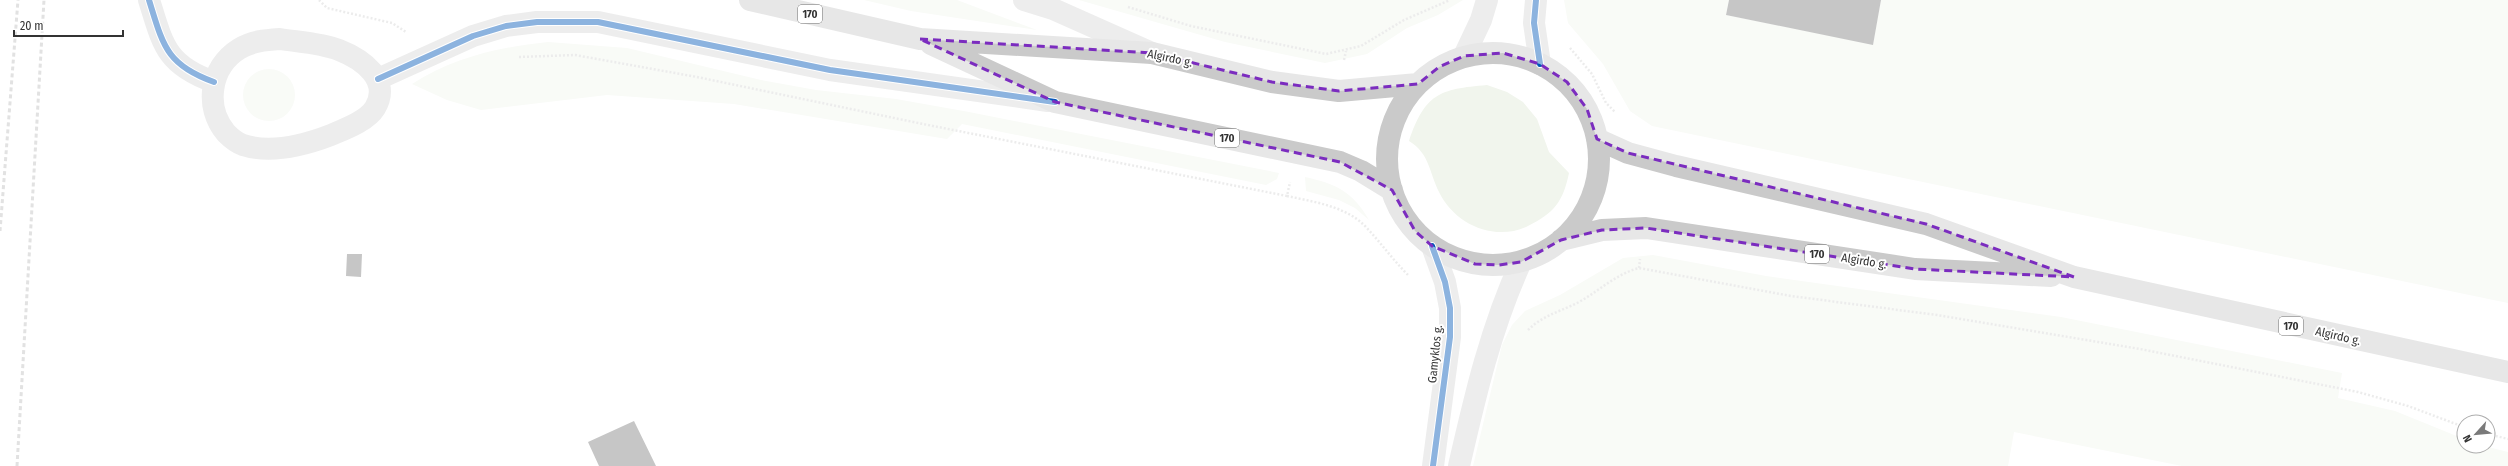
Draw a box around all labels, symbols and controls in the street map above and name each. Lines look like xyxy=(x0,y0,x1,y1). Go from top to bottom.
road number: 170 xyxy=(798,5,822,23)
scale bar xyxy=(14,12,123,38)
text: 20 m xyxy=(20,19,44,33)
street label: Algirdo g. xyxy=(1146,46,1194,70)
road number: 170 xyxy=(1215,129,1239,147)
road number: 170 xyxy=(1805,245,1829,263)
street label: Algirdo g. xyxy=(1840,251,1888,272)
road number: 170 xyxy=(2279,317,2303,335)
street label: Gamyklos g. xyxy=(1425,324,1445,384)
street label: Algirdo g. xyxy=(2314,324,2362,348)
north arrow xyxy=(2456,414,2496,454)
text: N xyxy=(2460,432,2475,444)

